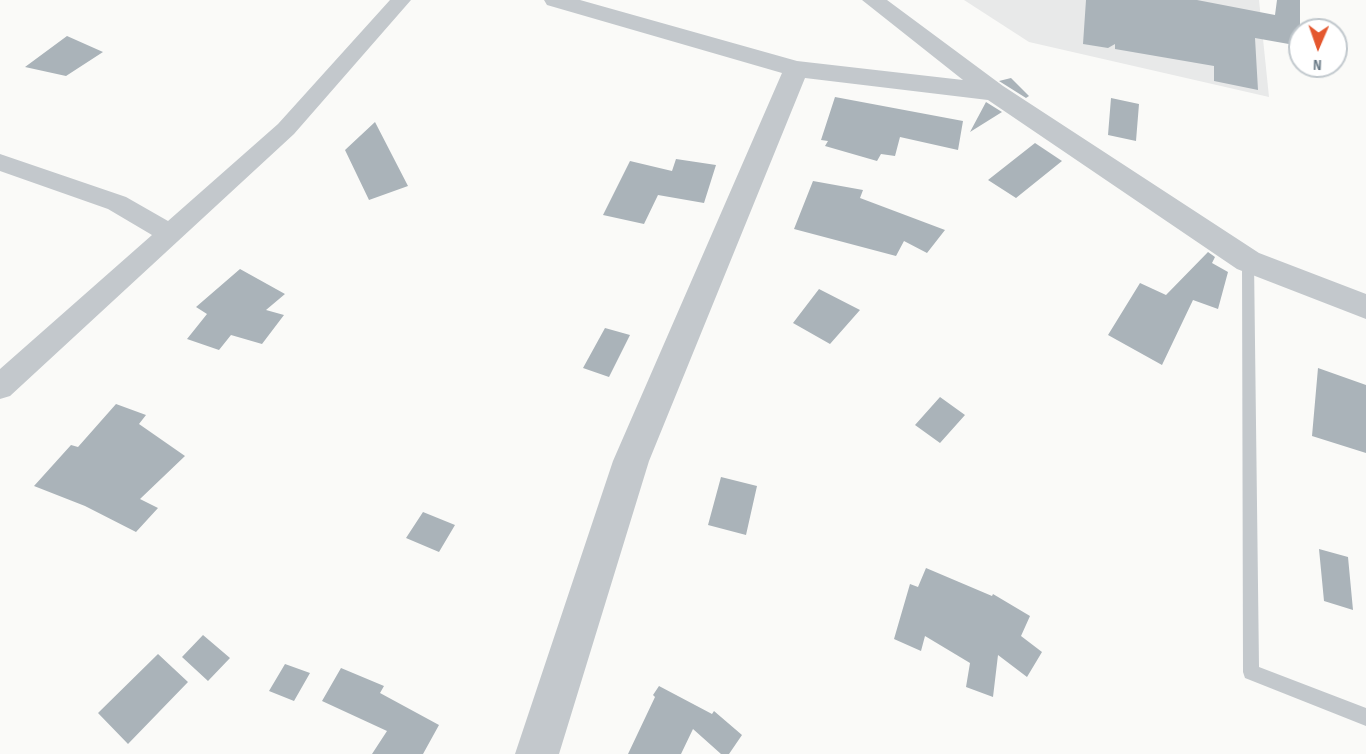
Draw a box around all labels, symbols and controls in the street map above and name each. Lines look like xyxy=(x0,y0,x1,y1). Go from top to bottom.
north arrow xyxy=(1288,18,1348,78)
text: N xyxy=(1313,55,1322,74)

